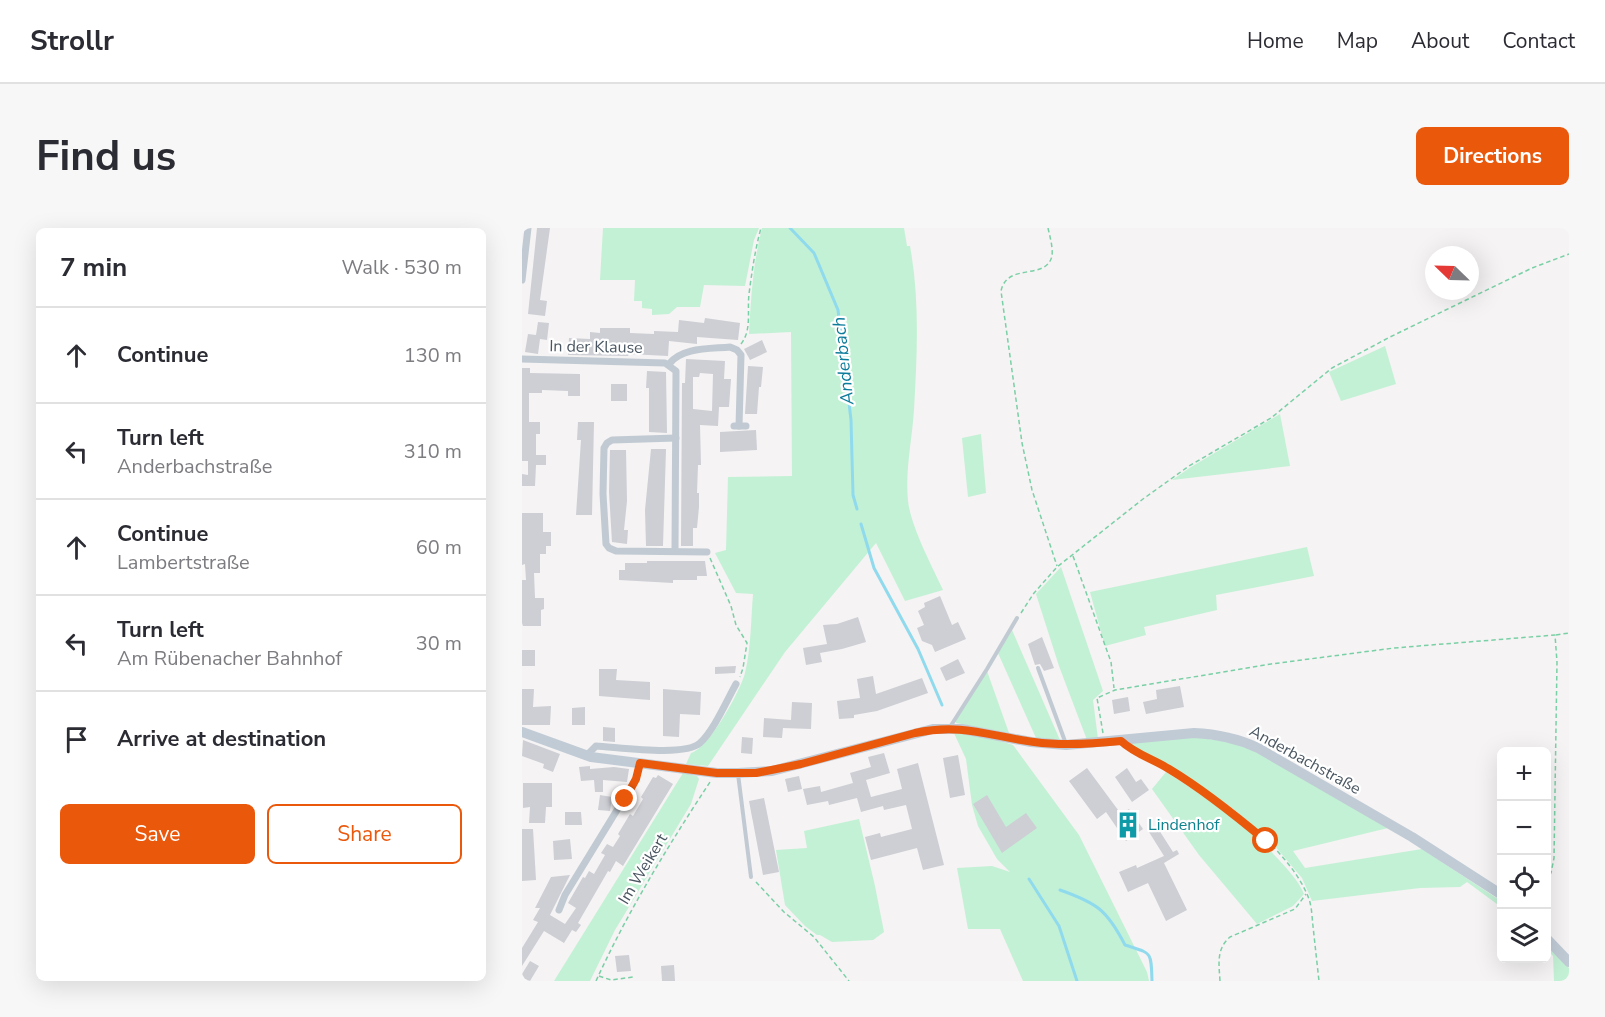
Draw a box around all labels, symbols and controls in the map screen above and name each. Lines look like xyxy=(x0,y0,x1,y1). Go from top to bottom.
text: Strollr xyxy=(30,22,114,60)
text: Home xyxy=(1247,27,1304,55)
text: Map xyxy=(1337,27,1378,55)
text: About xyxy=(1411,27,1469,55)
text: Contact xyxy=(1502,27,1575,55)
button: Directions xyxy=(1416,127,1569,185)
text: Find us xyxy=(36,128,176,185)
north arrow xyxy=(1425,246,1479,300)
text: 7 min xyxy=(60,250,127,285)
text: Walk · 530 m xyxy=(342,254,462,281)
water label: Anderbach xyxy=(826,316,860,407)
street label: In der Klause xyxy=(549,335,643,359)
icon: ahead xyxy=(60,339,93,372)
text: Continue xyxy=(117,340,208,370)
text: 130 m xyxy=(404,342,462,369)
text: Turn left xyxy=(117,423,204,453)
icon: left xyxy=(60,435,93,468)
text: 310 m xyxy=(404,438,462,465)
text: Anderbachstraße xyxy=(117,453,272,480)
text: Continue xyxy=(117,519,208,549)
icon: ahead xyxy=(60,531,93,564)
text: 60 m xyxy=(416,534,462,561)
text: Lambertstraße xyxy=(117,549,250,576)
text: Turn left xyxy=(117,615,204,645)
icon: left xyxy=(60,627,93,660)
text: 30 m xyxy=(416,630,462,657)
text: Am Rübenacher Bahnhof xyxy=(117,645,342,672)
street label: Anderbachstraße xyxy=(1245,720,1365,800)
icon: arrive xyxy=(60,723,93,756)
text: Arrive at destination xyxy=(117,724,326,754)
map controls xyxy=(1497,747,1551,963)
button: + xyxy=(1497,747,1551,801)
route end xyxy=(611,785,637,811)
button: − xyxy=(1497,801,1551,855)
button: Save xyxy=(60,804,255,864)
button: Share xyxy=(267,804,462,864)
building icon: Lindenhof xyxy=(1113,810,1143,840)
place label: Lindenhof xyxy=(1148,814,1220,836)
route start xyxy=(1252,827,1278,853)
street label: Im Weikert xyxy=(613,829,673,908)
button: locate xyxy=(1497,855,1551,909)
button: layers xyxy=(1497,909,1551,963)

